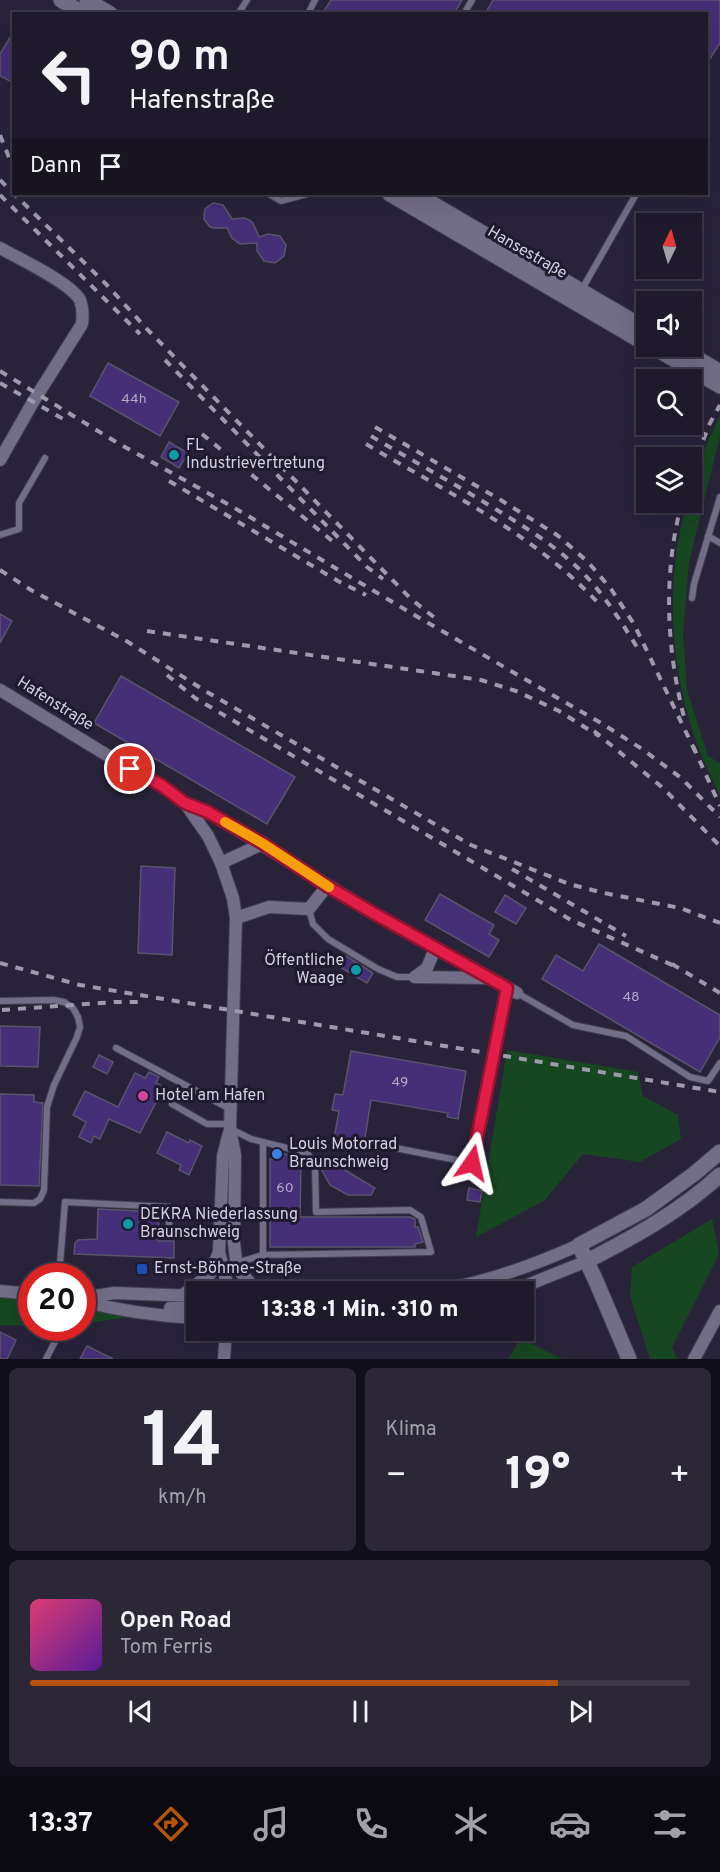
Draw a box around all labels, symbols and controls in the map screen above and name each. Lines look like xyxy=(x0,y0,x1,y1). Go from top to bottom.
text: 90 m xyxy=(129,32,230,85)
icon: left xyxy=(30,36,108,114)
text: Hafenstraße xyxy=(129,84,275,118)
icon: arrive xyxy=(94,150,127,183)
text: Dann xyxy=(30,153,82,180)
north arrow xyxy=(636,213,702,279)
map controls xyxy=(636,213,702,513)
street label: Hansestraße xyxy=(484,222,570,284)
button: sound xyxy=(636,291,702,357)
button: search xyxy=(636,369,702,435)
house number: 44h xyxy=(121,391,147,408)
place label: FL Industrievertretung xyxy=(186,436,325,474)
button: layers xyxy=(636,447,702,513)
marker: FL Industrievertretung xyxy=(167,448,181,462)
street label: Hafenstraße xyxy=(13,673,97,735)
pin xyxy=(104,743,155,794)
icon: arrive xyxy=(113,752,146,785)
place label: Öffentliche Waage xyxy=(264,949,344,989)
marker: Öffentliche Waage xyxy=(349,963,363,977)
house number: 48 xyxy=(622,989,640,1006)
house number: 49 xyxy=(392,1074,408,1091)
place label: Hotel am Hafen xyxy=(155,1086,265,1106)
marker: Hotel am Hafen xyxy=(136,1089,150,1103)
position arrow xyxy=(440,1131,504,1195)
place label: Louis Motorrad Braunschweig xyxy=(289,1135,397,1173)
marker: Louis Motorrad Braunschweig xyxy=(270,1147,284,1161)
house number: 60 xyxy=(276,1180,294,1197)
place label: DEKRA Niederlassung Braunschweig xyxy=(140,1205,298,1243)
marker: DEKRA Niederlassung Braunschweig xyxy=(121,1217,135,1231)
place label: Ernst-Böhme-Straße xyxy=(154,1259,302,1279)
marker: Ernst-Böhme-Straße xyxy=(135,1262,149,1276)
speed limit sign: 20 xyxy=(18,1263,96,1341)
text: 13:38 · 1 Min. · 310 m xyxy=(262,1297,458,1324)
text: 14 xyxy=(142,1396,223,1495)
text: Klima xyxy=(386,1417,437,1443)
text: 19° xyxy=(505,1448,570,1505)
text: − xyxy=(386,1456,407,1498)
text: + xyxy=(669,1456,690,1498)
text: km/h xyxy=(158,1485,207,1511)
text: Open Road xyxy=(120,1608,232,1635)
text: Tom Ferris xyxy=(120,1635,213,1661)
icon: previous xyxy=(124,1695,157,1728)
icon: pause xyxy=(344,1695,377,1728)
icon: next xyxy=(564,1695,597,1728)
icon: directions xyxy=(150,1803,192,1845)
icon: music xyxy=(250,1803,292,1845)
icon: phone xyxy=(350,1803,392,1845)
icon: climate xyxy=(450,1803,492,1845)
icon: car xyxy=(549,1803,591,1845)
icon: filters xyxy=(649,1803,691,1845)
text: 13:37 xyxy=(29,1807,93,1841)

